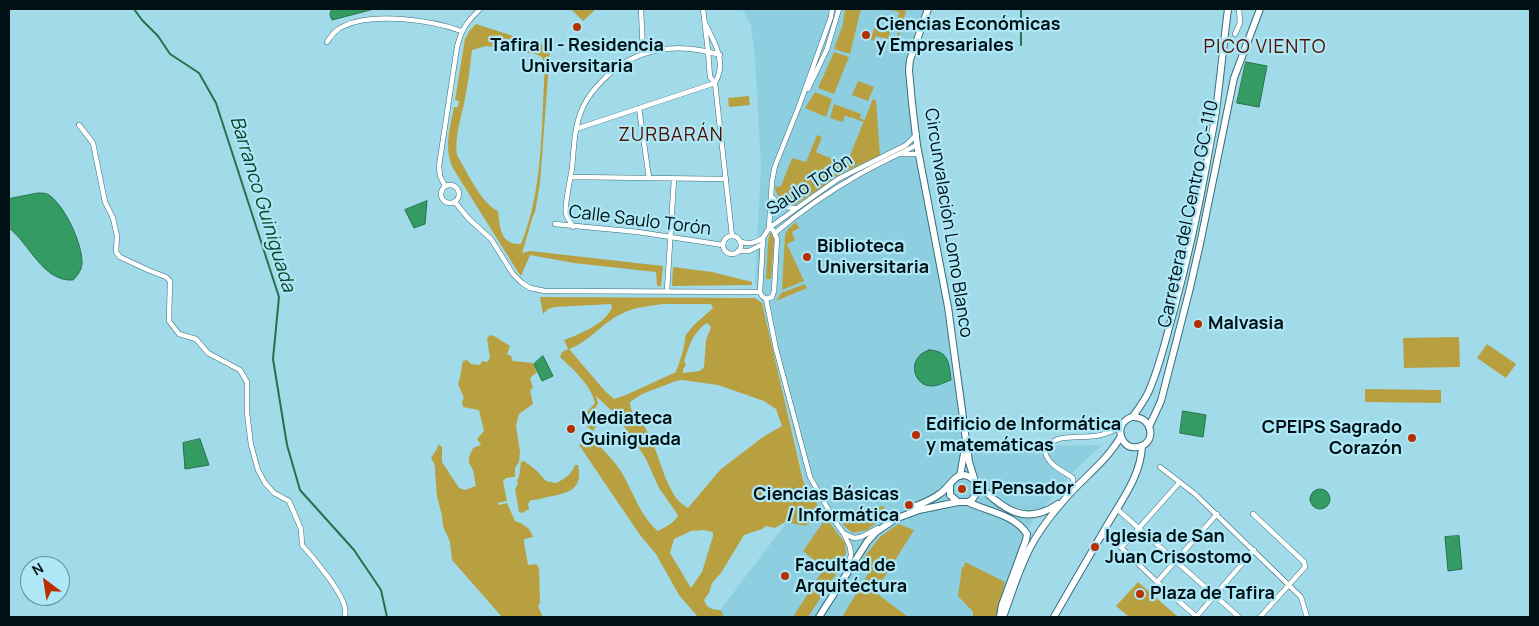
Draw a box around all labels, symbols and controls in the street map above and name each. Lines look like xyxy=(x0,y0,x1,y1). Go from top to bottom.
place label: Ciencias Económicas y Empresariales xyxy=(876,14,1060,56)
marker: Tafira II - Residencia Universitaria xyxy=(571,21,583,33)
marker: Ciencias Económicas y Empresariales xyxy=(860,29,872,41)
place label: Tafira II - Residencia Universitaria xyxy=(490,35,664,78)
district label: PICO VIENTO xyxy=(1202,37,1328,59)
street label: Carretera del Centro GC-110 xyxy=(1154,98,1224,330)
street label: Circunvalación Lomo Blanco xyxy=(919,107,977,339)
water label: Barranco Guiniguada xyxy=(224,113,300,295)
district label: ZURBARÁN xyxy=(617,125,725,147)
street label: Saulo Torón xyxy=(763,149,857,221)
street label: Calle Saulo Torón xyxy=(568,202,712,240)
place label: Biblioteca Universitaria xyxy=(817,236,929,278)
marker: Biblioteca Universitaria xyxy=(801,251,813,263)
place label: Malvasia xyxy=(1208,313,1284,335)
marker: Malvasia xyxy=(1192,318,1204,330)
place label: Mediateca Guiniguada xyxy=(581,408,681,450)
place label: Edificio de Informática y matemáticas xyxy=(926,414,1121,456)
place label: CPEIPS Sagrado Corazón xyxy=(1262,417,1402,459)
marker: Mediateca Guiniguada xyxy=(565,423,577,435)
marker: Edificio de Informática y matemáticas xyxy=(910,429,922,441)
marker: CPEIPS Sagrado Corazón xyxy=(1406,432,1418,444)
place label: El Pensador xyxy=(972,478,1074,500)
marker: El Pensador xyxy=(956,483,968,495)
place label: Ciencias Básicas / Informática xyxy=(753,484,899,526)
marker: Ciencias Básicas / Informática xyxy=(903,499,915,511)
place label: Iglesia de San Juan Crisostomo xyxy=(1105,526,1252,568)
marker: Iglesia de San Juan Crisostomo xyxy=(1089,541,1101,553)
place label: Facultad de Arquitéctura xyxy=(795,555,907,598)
north arrow xyxy=(20,556,70,606)
text: N xyxy=(28,558,47,579)
marker: Facultad de Arquitéctura xyxy=(779,570,791,582)
place label: Plaza de Tafira xyxy=(1150,583,1275,605)
marker: Plaza de Tafira xyxy=(1134,588,1146,600)

